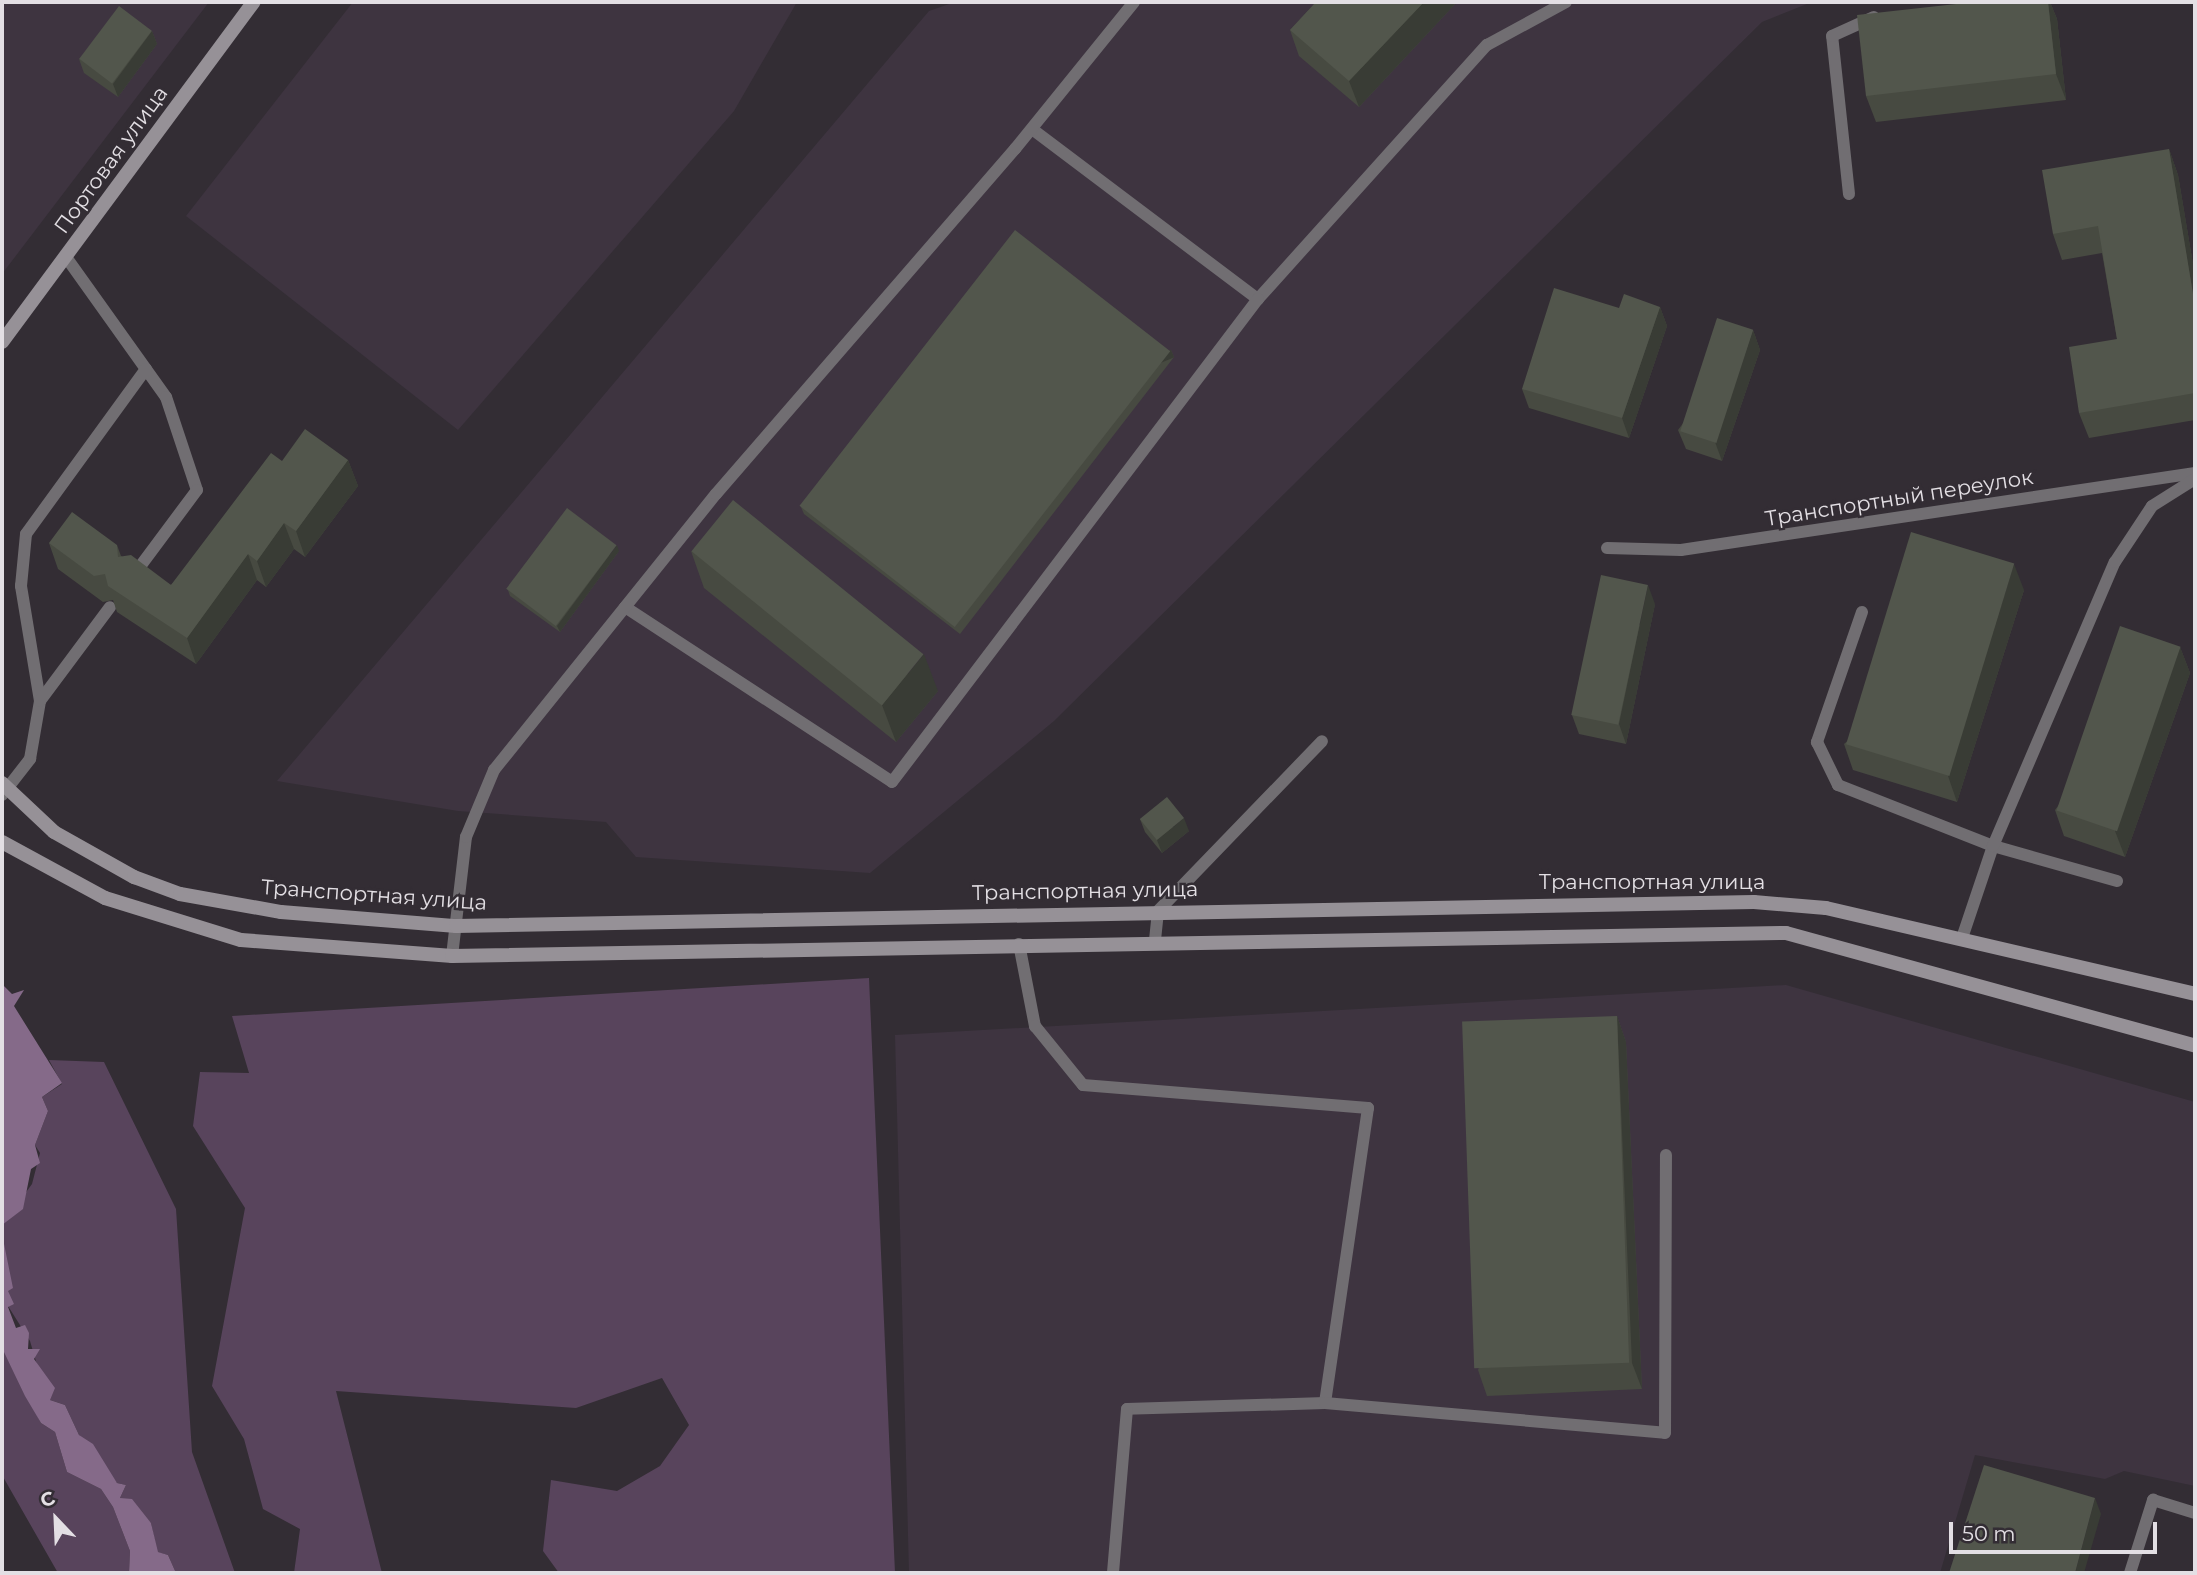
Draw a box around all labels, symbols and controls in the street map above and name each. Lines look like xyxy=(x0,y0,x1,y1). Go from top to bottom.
street label: Портовая улица xyxy=(49,81,173,239)
street label: Транспортный переулок xyxy=(1763,464,2035,532)
street label: Транспортная улица xyxy=(1539,869,1765,895)
street label: Транспортная улица xyxy=(260,875,488,915)
street label: Транспортная улица xyxy=(972,876,1198,906)
north arrow xyxy=(21,1484,91,1554)
text: С xyxy=(37,1486,58,1512)
scale bar xyxy=(1952,1508,2160,1552)
text: 50 m xyxy=(1962,1521,2016,1546)

